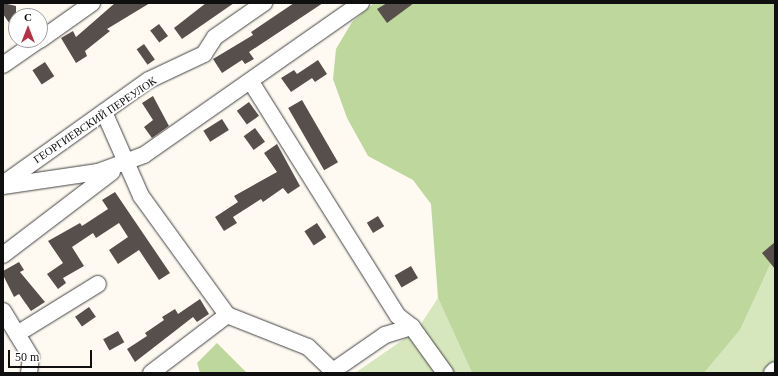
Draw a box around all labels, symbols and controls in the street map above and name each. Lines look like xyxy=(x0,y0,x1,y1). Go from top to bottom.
north arrow xyxy=(8,8,48,48)
text: С xyxy=(24,11,32,23)
street label: ГЕОРГИЕВСКИЙ ПЕРЕУЛОК xyxy=(31,74,159,166)
scale bar xyxy=(10,342,94,368)
text: 50 m xyxy=(15,350,39,364)

